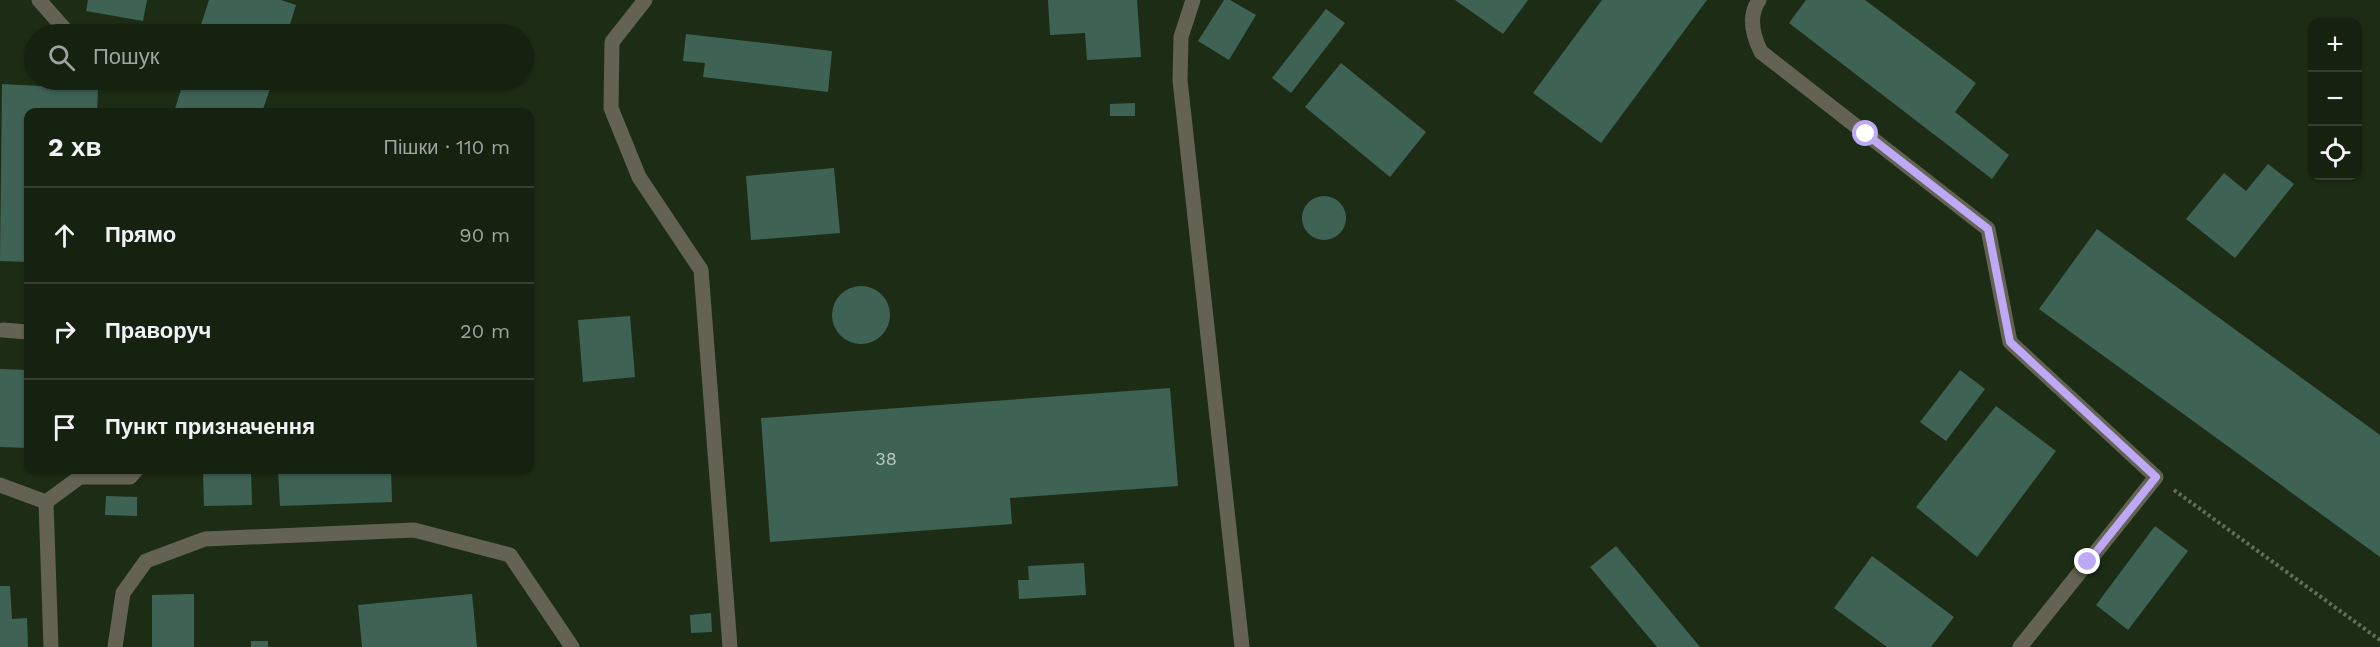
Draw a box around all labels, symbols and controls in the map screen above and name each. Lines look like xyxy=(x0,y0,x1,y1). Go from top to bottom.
map controls xyxy=(2308,18,2362,180)
button: + xyxy=(2308,18,2362,72)
search box xyxy=(24,24,534,90)
icon: search xyxy=(45,41,78,74)
text: Пошук xyxy=(93,44,159,69)
button: − xyxy=(2308,72,2362,126)
route start xyxy=(1852,120,1878,146)
button: locate xyxy=(2308,126,2362,180)
text: 2 хв xyxy=(48,132,101,162)
text: Пішки · 110 m xyxy=(384,135,510,159)
icon: ahead xyxy=(48,219,81,252)
text: Прямо xyxy=(105,222,176,247)
text: 90 m xyxy=(459,223,510,247)
icon: right xyxy=(48,315,81,348)
text: Праворуч xyxy=(105,318,211,343)
text: 20 m xyxy=(460,319,510,343)
icon: arrive xyxy=(48,411,81,444)
text: Пункт призначення xyxy=(105,414,315,439)
house number: 38 xyxy=(875,448,897,469)
route end xyxy=(2074,548,2100,574)

